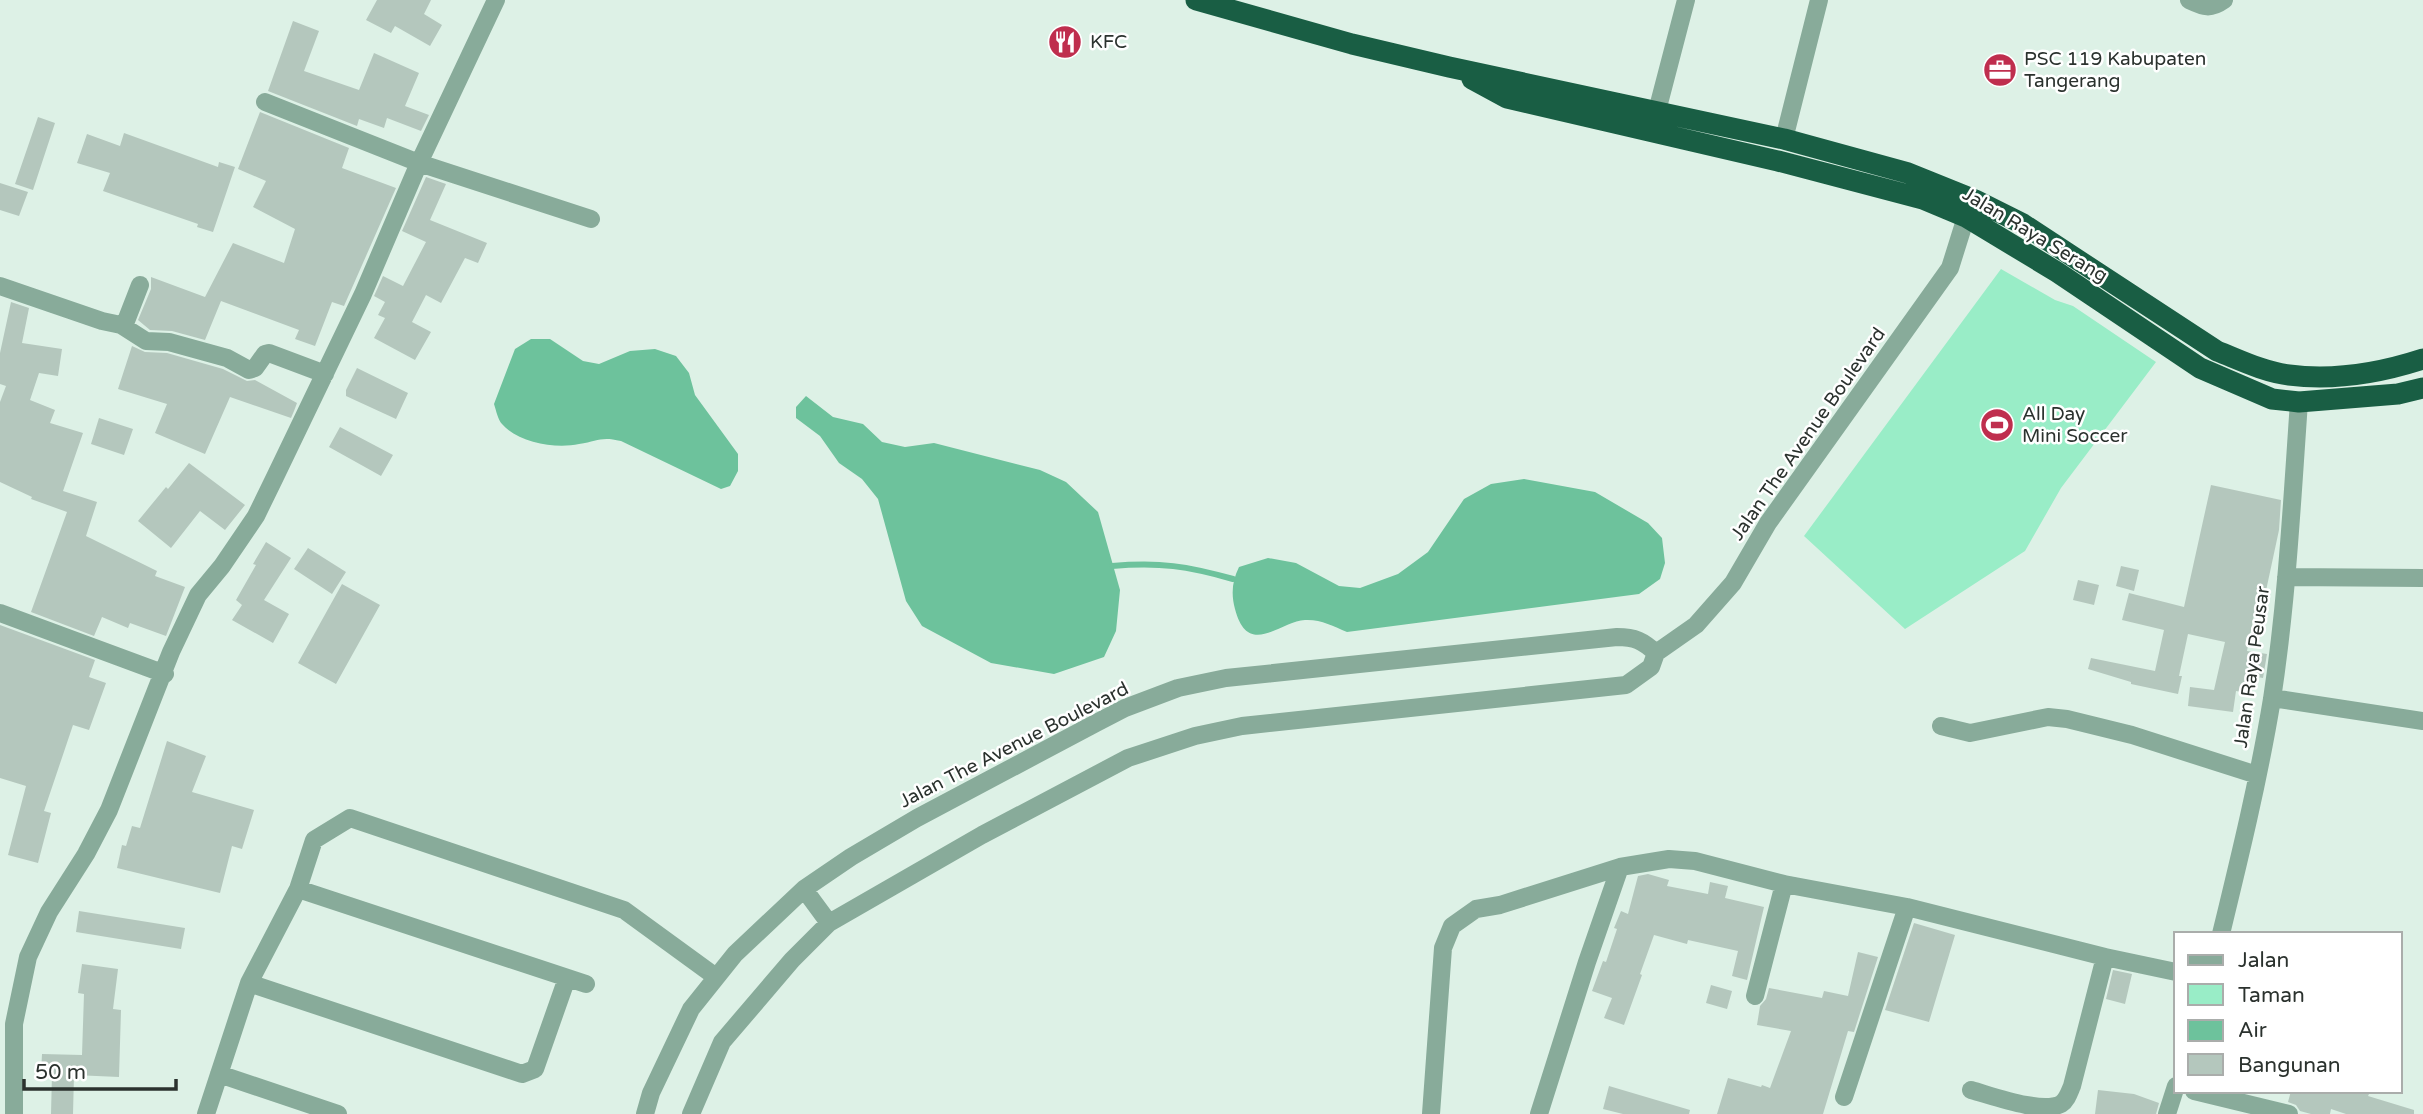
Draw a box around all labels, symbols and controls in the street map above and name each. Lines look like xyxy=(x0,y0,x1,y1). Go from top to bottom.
restaurant icon: KFC xyxy=(1046,23,1084,61)
place label: KFC xyxy=(1090,31,1127,53)
place label: PSC 119 Kabupaten Tangerang xyxy=(2024,48,2206,92)
office icon: PSC 119 Kabupaten Tangerang xyxy=(1981,51,2019,89)
street label: Jalan Raya Serang xyxy=(1959,183,2111,287)
street label: Jalan The Avenue Boulevard xyxy=(1726,324,1890,544)
place label: All Day Mini Soccer xyxy=(2022,403,2128,447)
sports icon: All Day Mini Soccer xyxy=(1978,406,2016,444)
street label: Jalan Raya Peusar xyxy=(2230,584,2274,749)
street label: Jalan The Avenue Boulevard xyxy=(896,677,1132,813)
legend xyxy=(2174,932,2402,1093)
text: Jalan xyxy=(2238,948,2289,973)
text: Taman xyxy=(2238,983,2305,1008)
text: Air xyxy=(2238,1018,2267,1043)
scale bar xyxy=(24,1048,177,1092)
text: Bangunan xyxy=(2238,1053,2341,1078)
text: 50 m xyxy=(35,1060,86,1085)

